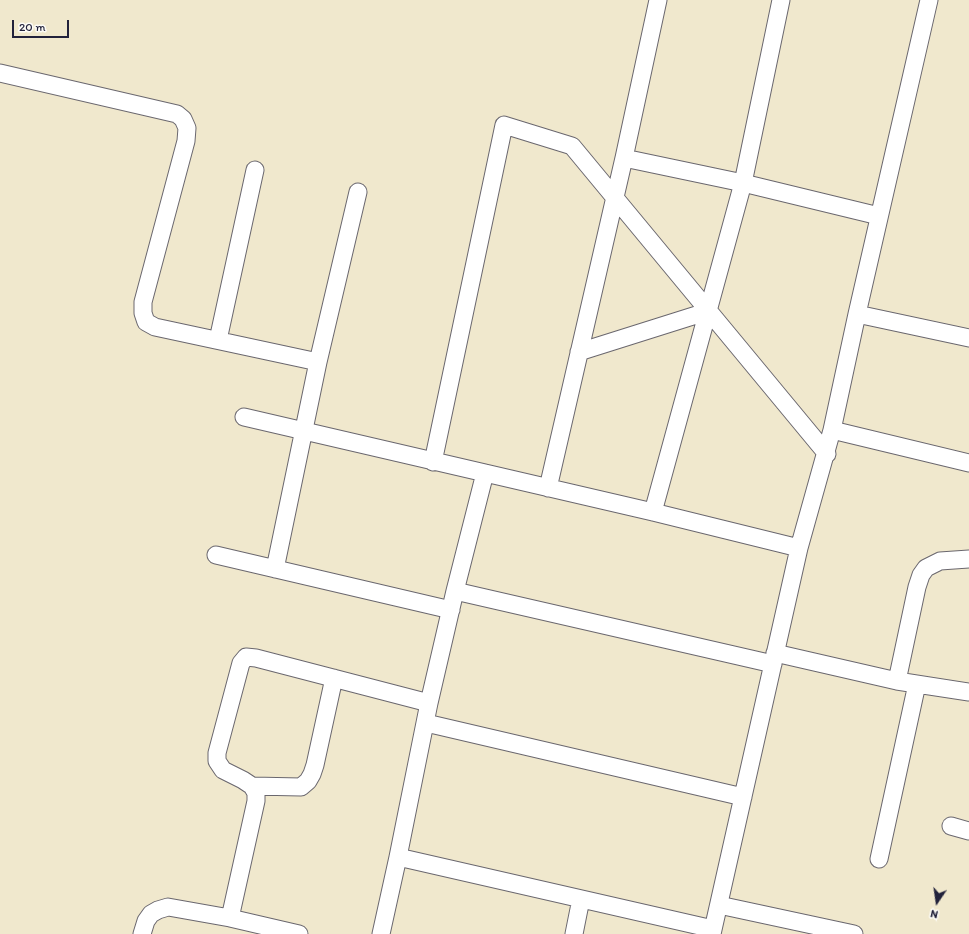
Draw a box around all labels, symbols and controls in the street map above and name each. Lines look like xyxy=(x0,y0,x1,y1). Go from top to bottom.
scale bar xyxy=(14,12,71,38)
text: 20 m xyxy=(19,20,46,34)
north arrow xyxy=(917,882,957,922)
text: N xyxy=(929,907,939,921)

